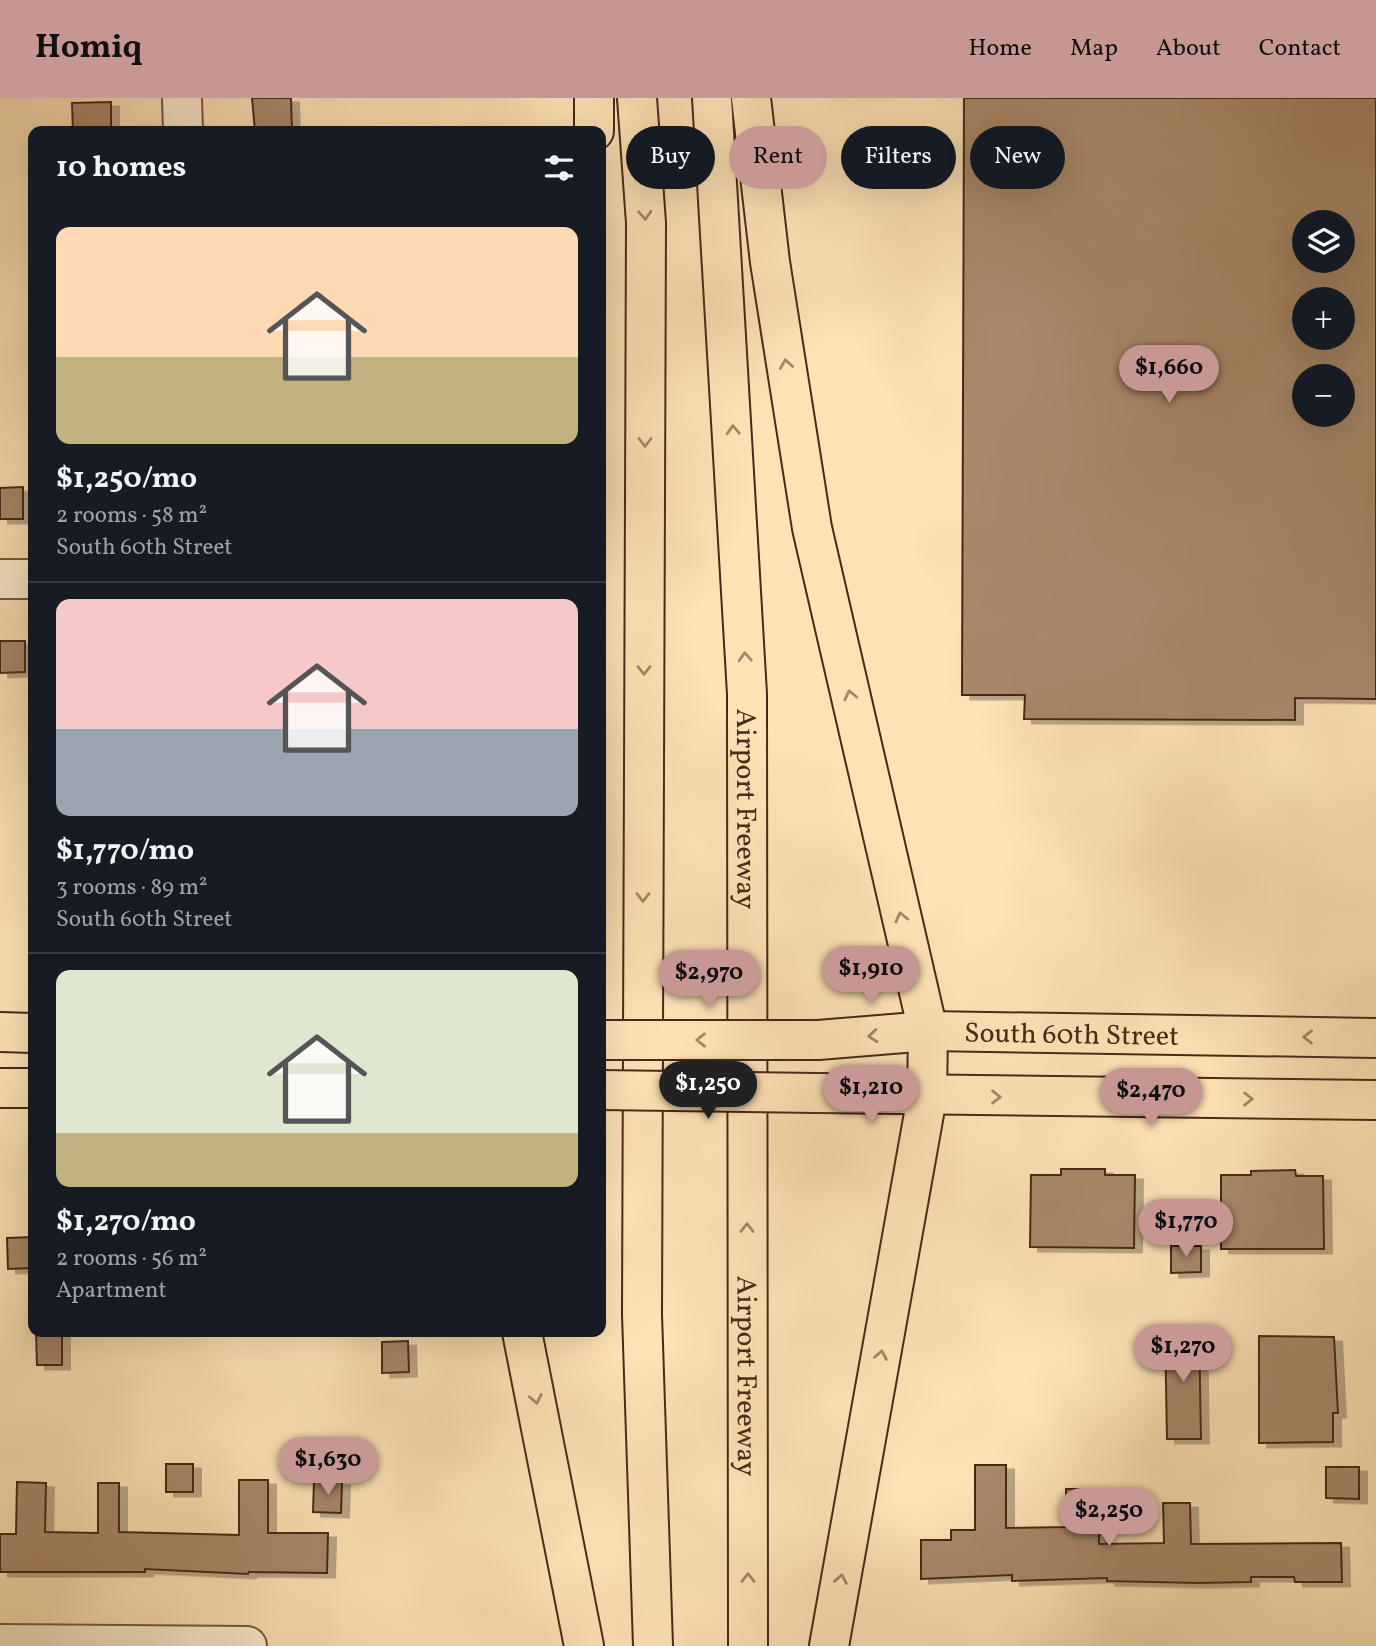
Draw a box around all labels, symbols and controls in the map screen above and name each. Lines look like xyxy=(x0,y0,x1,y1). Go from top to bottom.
text: Homiq xyxy=(35,26,142,72)
text: Home xyxy=(968,32,1032,66)
text: Map xyxy=(1070,32,1118,66)
text: About xyxy=(1156,32,1221,66)
text: Contact xyxy=(1259,32,1341,66)
chip: Buy xyxy=(626,126,715,189)
chip: Rent xyxy=(729,126,827,189)
chip: Filters xyxy=(841,126,956,189)
chip: New xyxy=(970,126,1065,189)
text: 10 homes xyxy=(56,147,186,189)
icon: filters xyxy=(540,149,578,187)
one-way arrow xyxy=(637,210,652,221)
map controls xyxy=(1292,210,1355,427)
button: layers xyxy=(1292,210,1355,273)
icon: home xyxy=(254,273,380,399)
button: + xyxy=(1292,287,1355,350)
pin: $1,660 xyxy=(1112,345,1226,405)
text: $1,660 xyxy=(1135,352,1203,384)
one-way arrow xyxy=(779,358,794,370)
button: − xyxy=(1292,364,1355,427)
one-way arrow xyxy=(726,424,741,435)
one-way arrow xyxy=(637,438,653,448)
text: $1,250/mo xyxy=(56,458,197,500)
text: 2 rooms · 58 m² xyxy=(56,500,207,532)
text: South 60th Street xyxy=(56,532,232,564)
icon: home xyxy=(254,645,380,771)
one-way arrow xyxy=(738,652,753,663)
one-way arrow xyxy=(636,665,652,676)
one-way arrow xyxy=(843,689,858,701)
street label: Airport Freeway xyxy=(725,709,764,909)
text: $1,770/mo xyxy=(56,830,194,872)
text: 3 rooms · 89 m² xyxy=(56,872,208,904)
one-way arrow xyxy=(635,893,651,903)
text: South 60th Street xyxy=(56,904,232,936)
one-way arrow xyxy=(895,911,909,923)
pin: $1,910 xyxy=(814,946,928,1006)
pin: $2,970 xyxy=(652,950,766,1010)
text: $1,910 xyxy=(839,953,903,985)
text: $2,970 xyxy=(675,957,743,989)
street label: South 60th Street xyxy=(964,1015,1179,1057)
icon: home xyxy=(254,1016,380,1142)
one-way arrow xyxy=(868,1028,879,1043)
one-way arrow xyxy=(1302,1029,1313,1045)
one-way arrow xyxy=(695,1032,706,1048)
pin: $1,250 xyxy=(651,1062,765,1121)
pin: $1,210 xyxy=(814,1066,928,1125)
text: $1,250 xyxy=(675,1068,741,1100)
pin: $2,470 xyxy=(1094,1068,1208,1128)
text: $1,210 xyxy=(839,1072,903,1104)
text: $2,470 xyxy=(1116,1075,1186,1107)
one-way arrow xyxy=(991,1089,1001,1105)
one-way arrow xyxy=(1243,1091,1253,1107)
pin: $1,770 xyxy=(1129,1200,1243,1259)
text: $1,270/mo xyxy=(56,1201,196,1243)
text: $1,770 xyxy=(1154,1206,1218,1238)
one-way arrow xyxy=(739,1222,755,1233)
text: 2 rooms · 56 m² xyxy=(56,1243,207,1275)
text: Apartment xyxy=(56,1275,167,1307)
street label: Airport Freeway xyxy=(726,1276,765,1476)
pin: $1,270 xyxy=(1126,1324,1240,1384)
text: $1,270 xyxy=(1151,1331,1215,1363)
one-way arrow xyxy=(872,1349,887,1361)
one-way arrow xyxy=(528,1393,543,1405)
pin: $1,630 xyxy=(271,1438,385,1497)
text: $1,630 xyxy=(295,1444,361,1476)
pin: $2,250 xyxy=(1052,1488,1166,1548)
text: $2,250 xyxy=(1075,1495,1143,1527)
one-way arrow xyxy=(740,1572,756,1583)
one-way arrow xyxy=(832,1573,847,1585)

